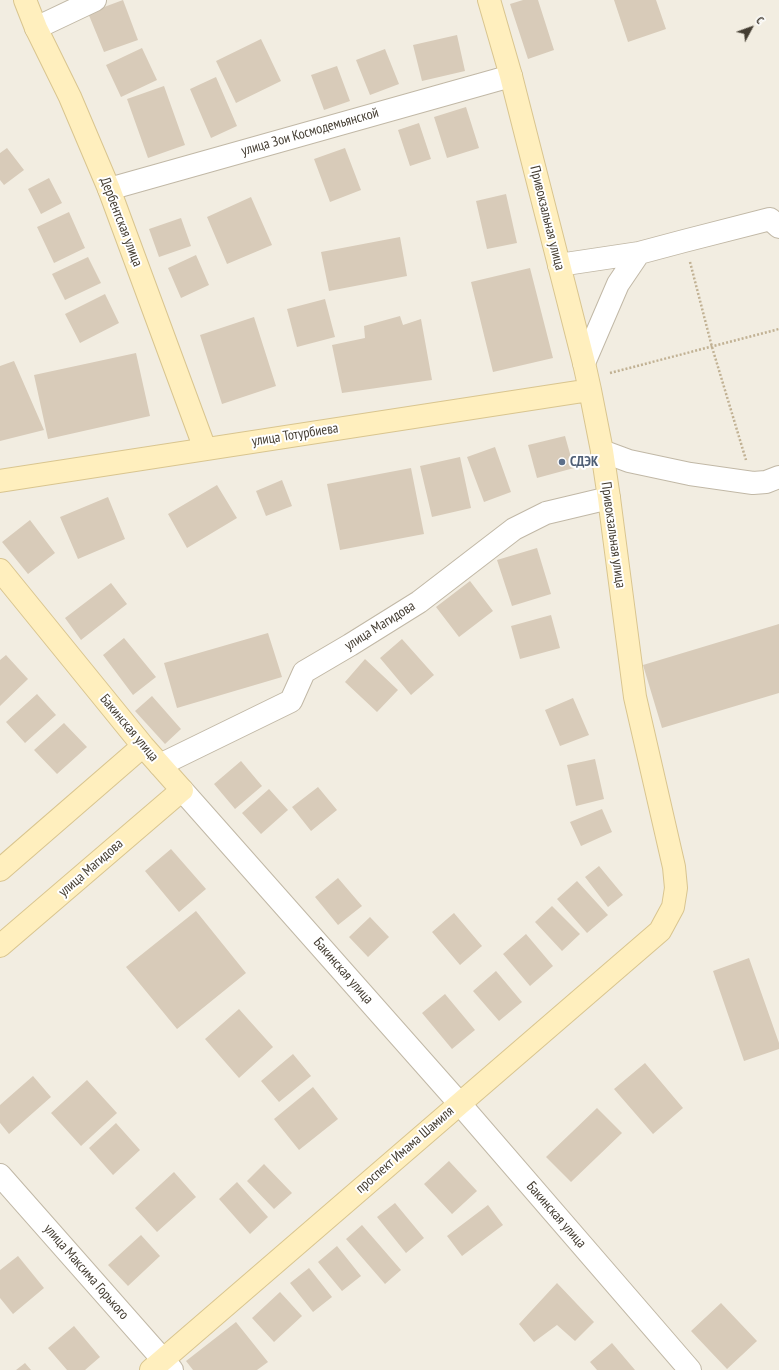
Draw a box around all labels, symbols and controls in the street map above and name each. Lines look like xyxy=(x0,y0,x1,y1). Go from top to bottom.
north arrow xyxy=(731,8,771,48)
text: С xyxy=(753,14,767,27)
street label: улица Зои Космодемьянской xyxy=(239,104,381,160)
street label: Привокзальная улица xyxy=(526,164,568,272)
street label: Дербентская улица xyxy=(96,175,146,269)
street label: улица Тотурбиева xyxy=(251,420,339,450)
place label: СДЭК xyxy=(570,454,598,470)
marker: СДЭК xyxy=(557,457,567,467)
street label: Привокзальная улица xyxy=(597,481,629,589)
street label: улица Магидова xyxy=(342,598,418,654)
street label: Бакинская улица xyxy=(96,691,162,765)
street label: улица Магидова xyxy=(55,835,127,901)
street label: Бакинская улица xyxy=(310,934,376,1008)
street label: проспект Имама Шамиля xyxy=(353,1103,457,1197)
street label: Бакинская улица xyxy=(523,1178,589,1252)
street label: улица Максима Горького xyxy=(40,1221,132,1323)

